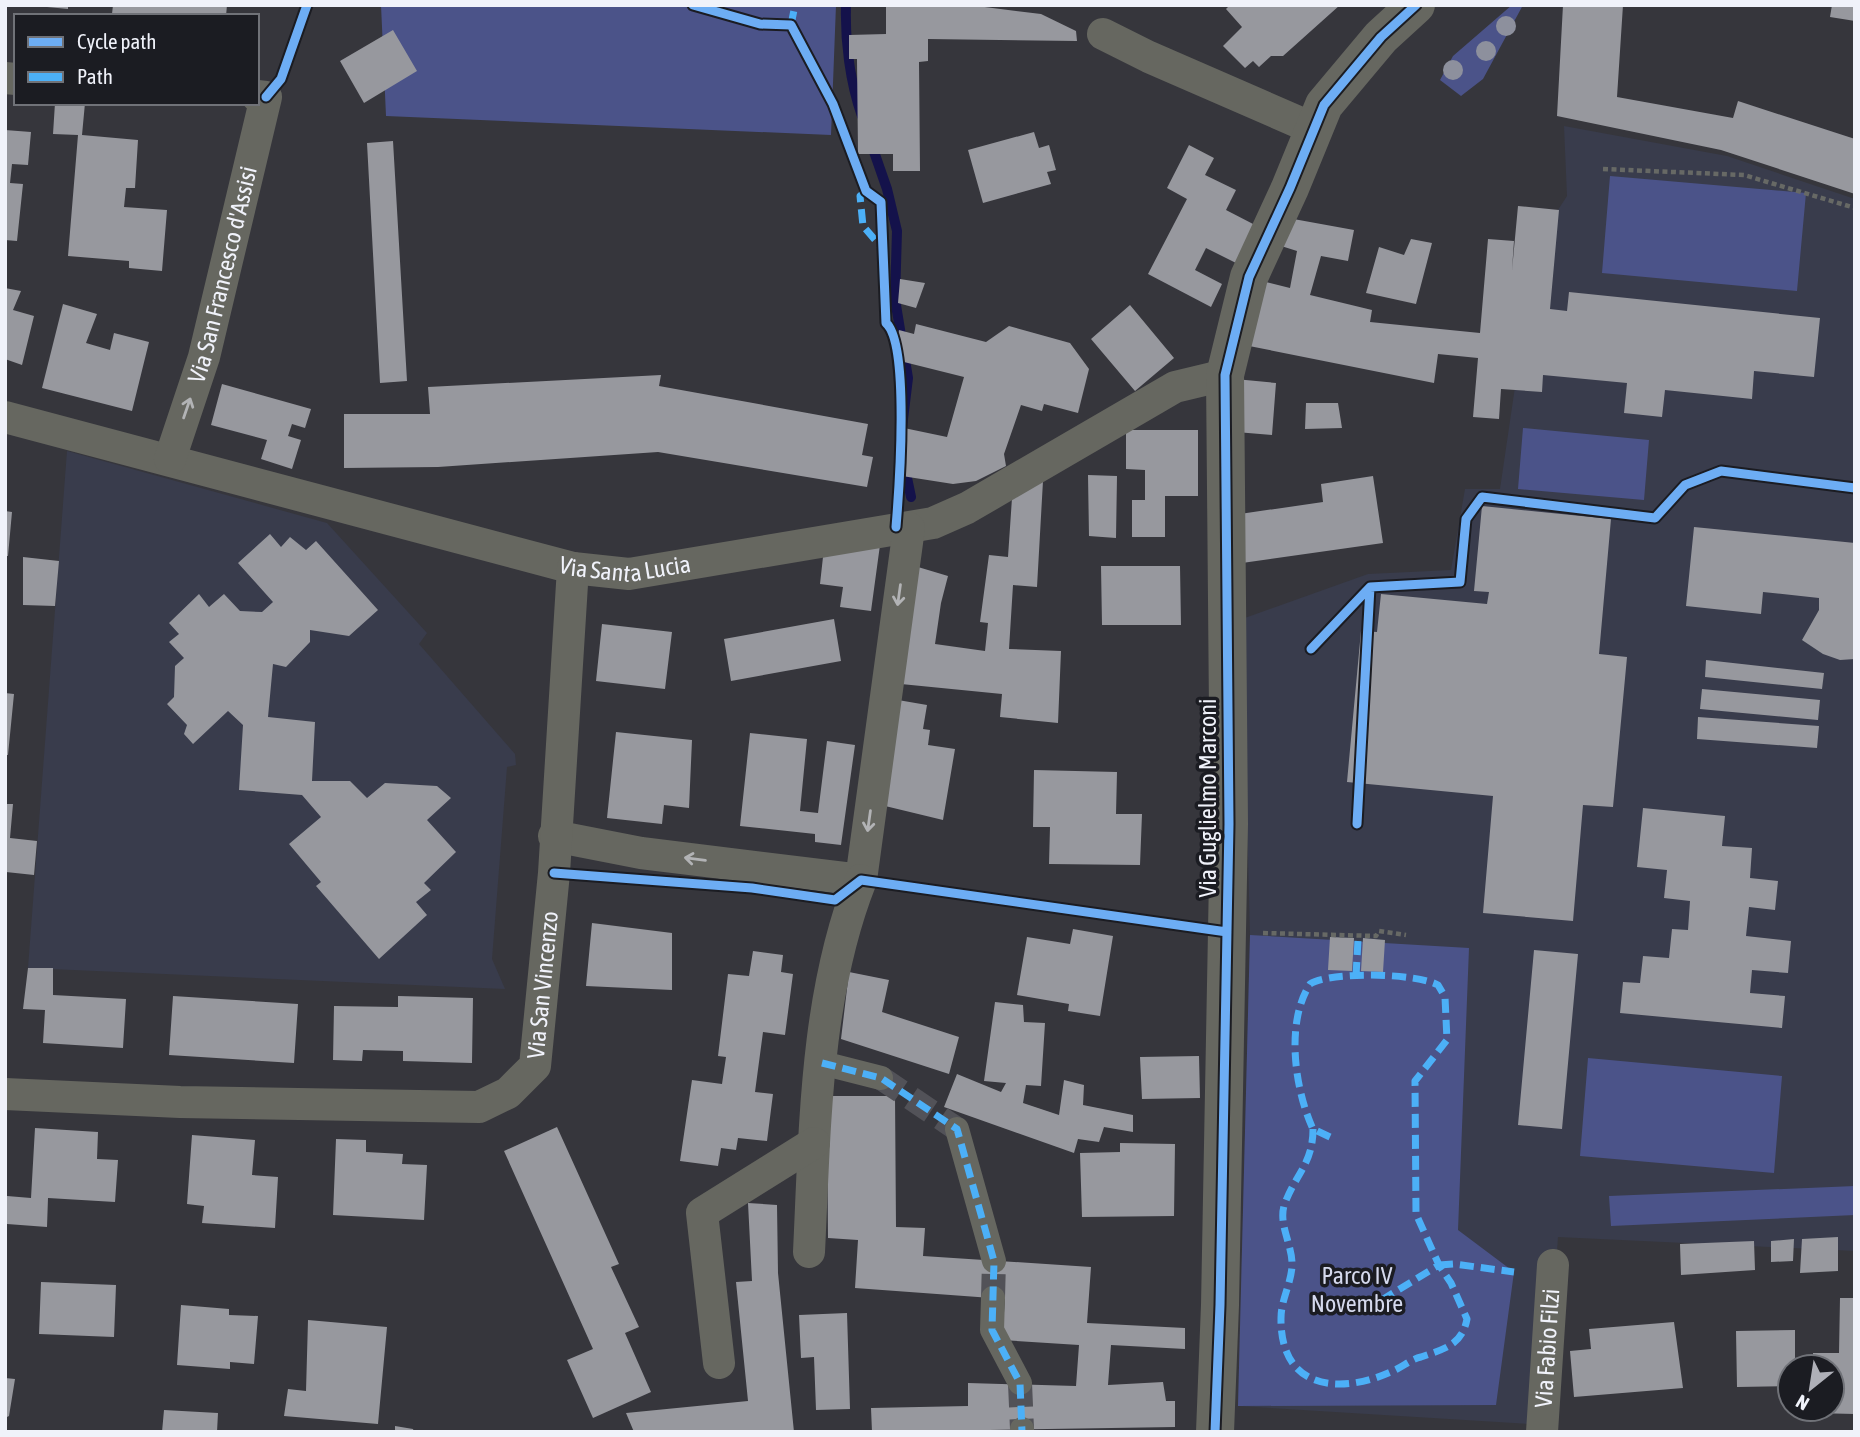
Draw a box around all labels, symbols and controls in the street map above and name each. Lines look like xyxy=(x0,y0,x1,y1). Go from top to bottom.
legend xyxy=(14,14,259,105)
text: Cycle path xyxy=(77,29,156,53)
text: Path xyxy=(77,64,113,88)
street label: Via San Francesco d'Assisi xyxy=(182,164,262,386)
one-way arrow xyxy=(181,397,194,419)
street label: Via Santa Lucia xyxy=(556,550,693,587)
one-way arrow xyxy=(893,583,906,606)
street label: Via Guglielmo Marconi xyxy=(1194,699,1221,897)
one-way arrow xyxy=(862,809,875,832)
one-way arrow xyxy=(684,853,706,866)
street label: Via San Vincenzo xyxy=(522,910,563,1060)
park label: Parco IV Novembre xyxy=(1311,1262,1403,1317)
street label: Via Fabio Filzi xyxy=(1530,1288,1564,1409)
north arrow xyxy=(1776,1353,1846,1423)
text: N xyxy=(1792,1390,1813,1415)

